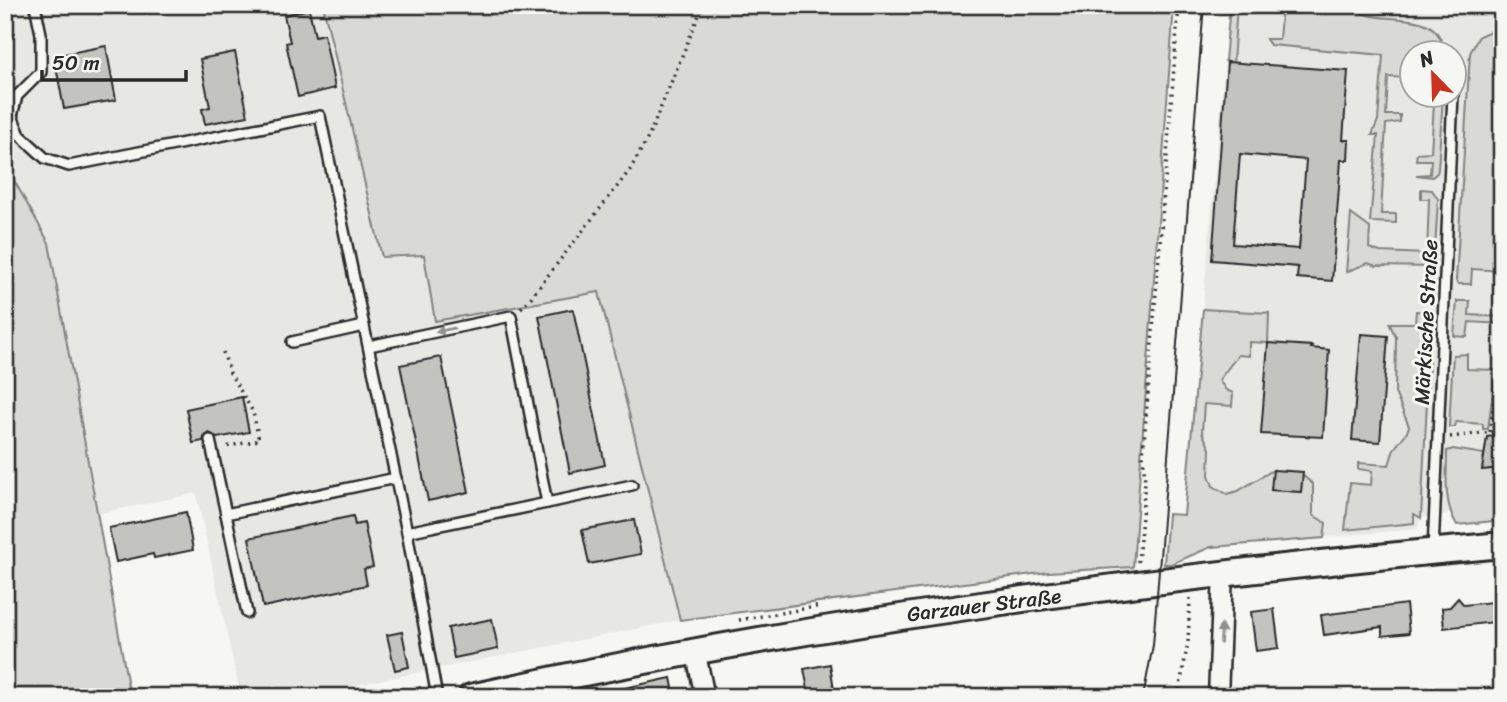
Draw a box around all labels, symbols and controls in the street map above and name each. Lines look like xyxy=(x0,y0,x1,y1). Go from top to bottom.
scale bar xyxy=(42,38,186,82)
north arrow xyxy=(1398,38,1468,108)
text: N xyxy=(1413,41,1440,77)
text: 50 m xyxy=(52,44,100,82)
street label: Märkische Straße xyxy=(1403,238,1449,406)
one-way arrow xyxy=(434,325,456,336)
street label: Garzauer Straße xyxy=(905,577,1063,633)
one-way arrow xyxy=(1216,623,1227,645)

